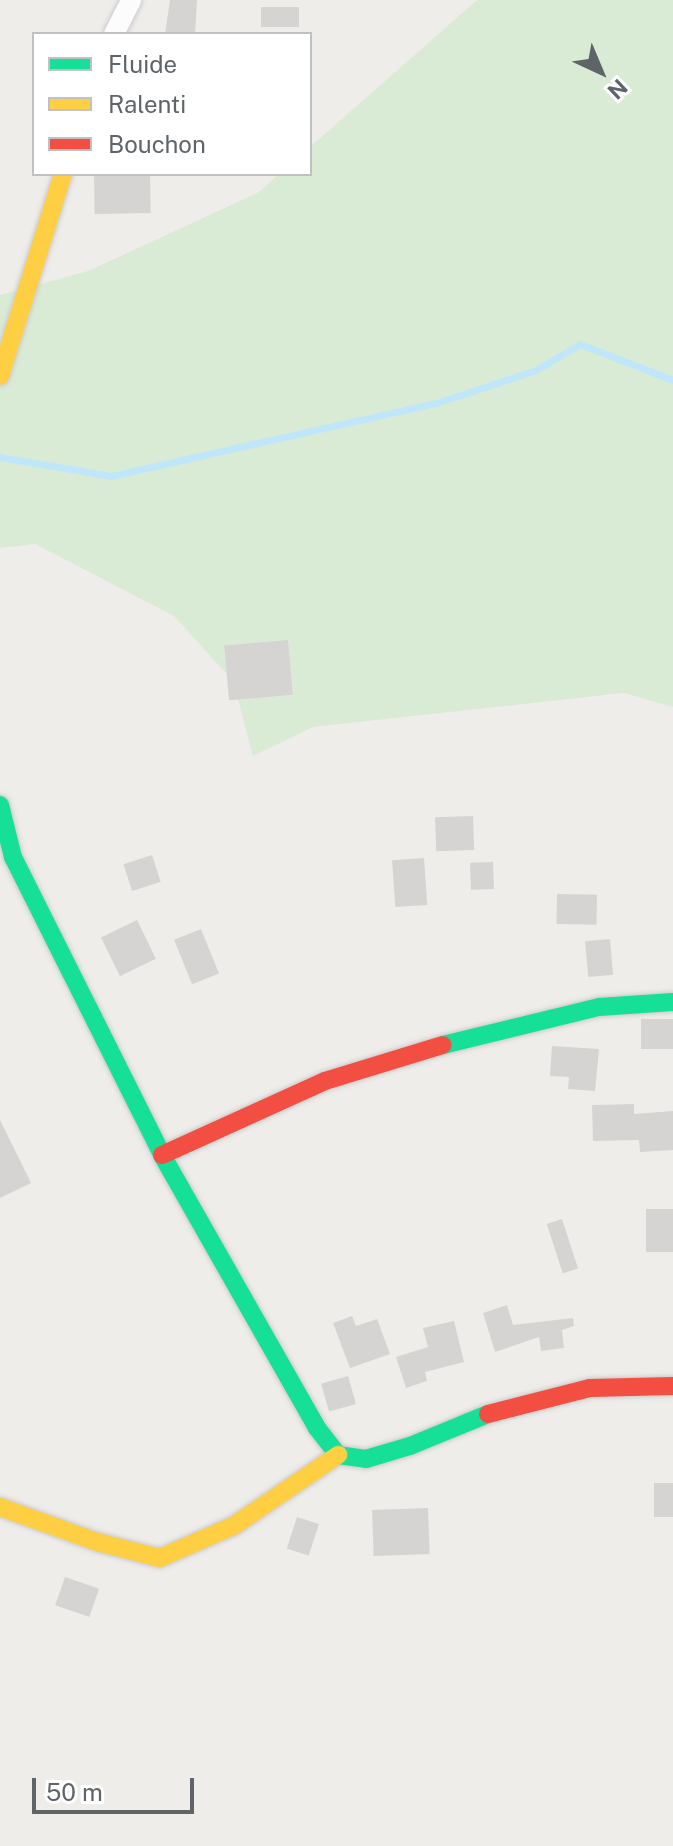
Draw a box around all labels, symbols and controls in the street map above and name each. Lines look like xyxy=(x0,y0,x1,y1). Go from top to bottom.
legend xyxy=(32,32,312,176)
north arrow xyxy=(561,32,641,112)
text: Fluide xyxy=(108,50,177,78)
text: N xyxy=(602,74,633,105)
text: Ralenti xyxy=(108,90,186,118)
text: Bouchon xyxy=(108,130,206,158)
scale bar xyxy=(36,1762,198,1812)
text: 50 m xyxy=(46,1778,103,1806)

